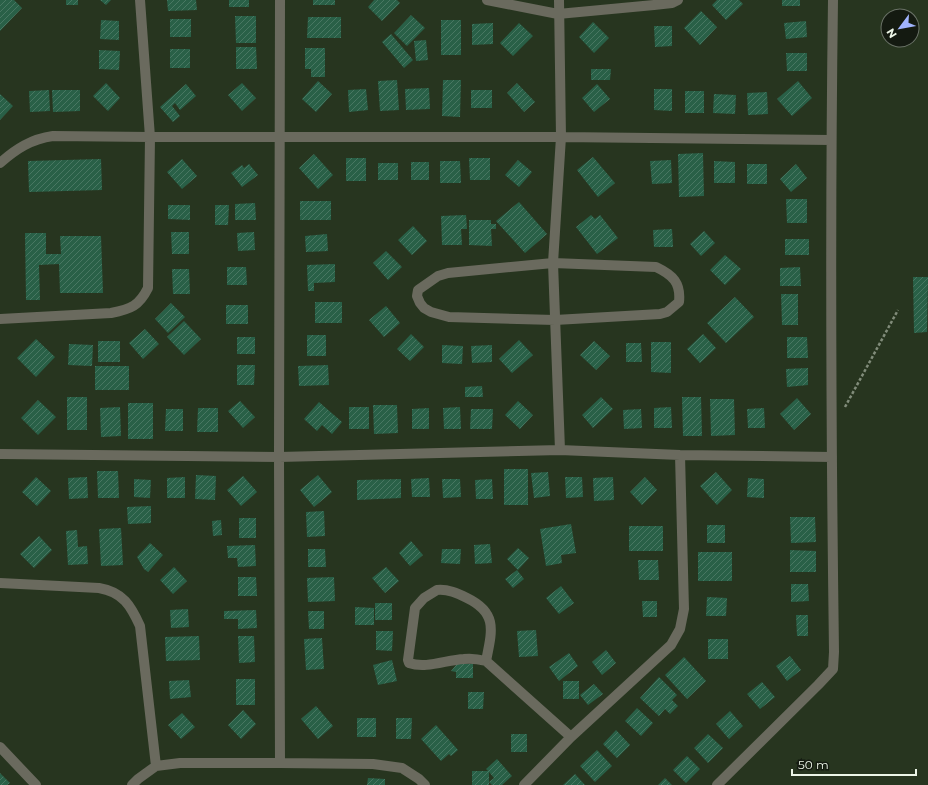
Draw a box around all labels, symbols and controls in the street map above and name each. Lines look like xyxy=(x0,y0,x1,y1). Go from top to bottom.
north arrow xyxy=(880,8,920,48)
text: N xyxy=(883,26,900,41)
scale bar xyxy=(792,751,916,777)
text: 50 m xyxy=(798,757,829,772)

